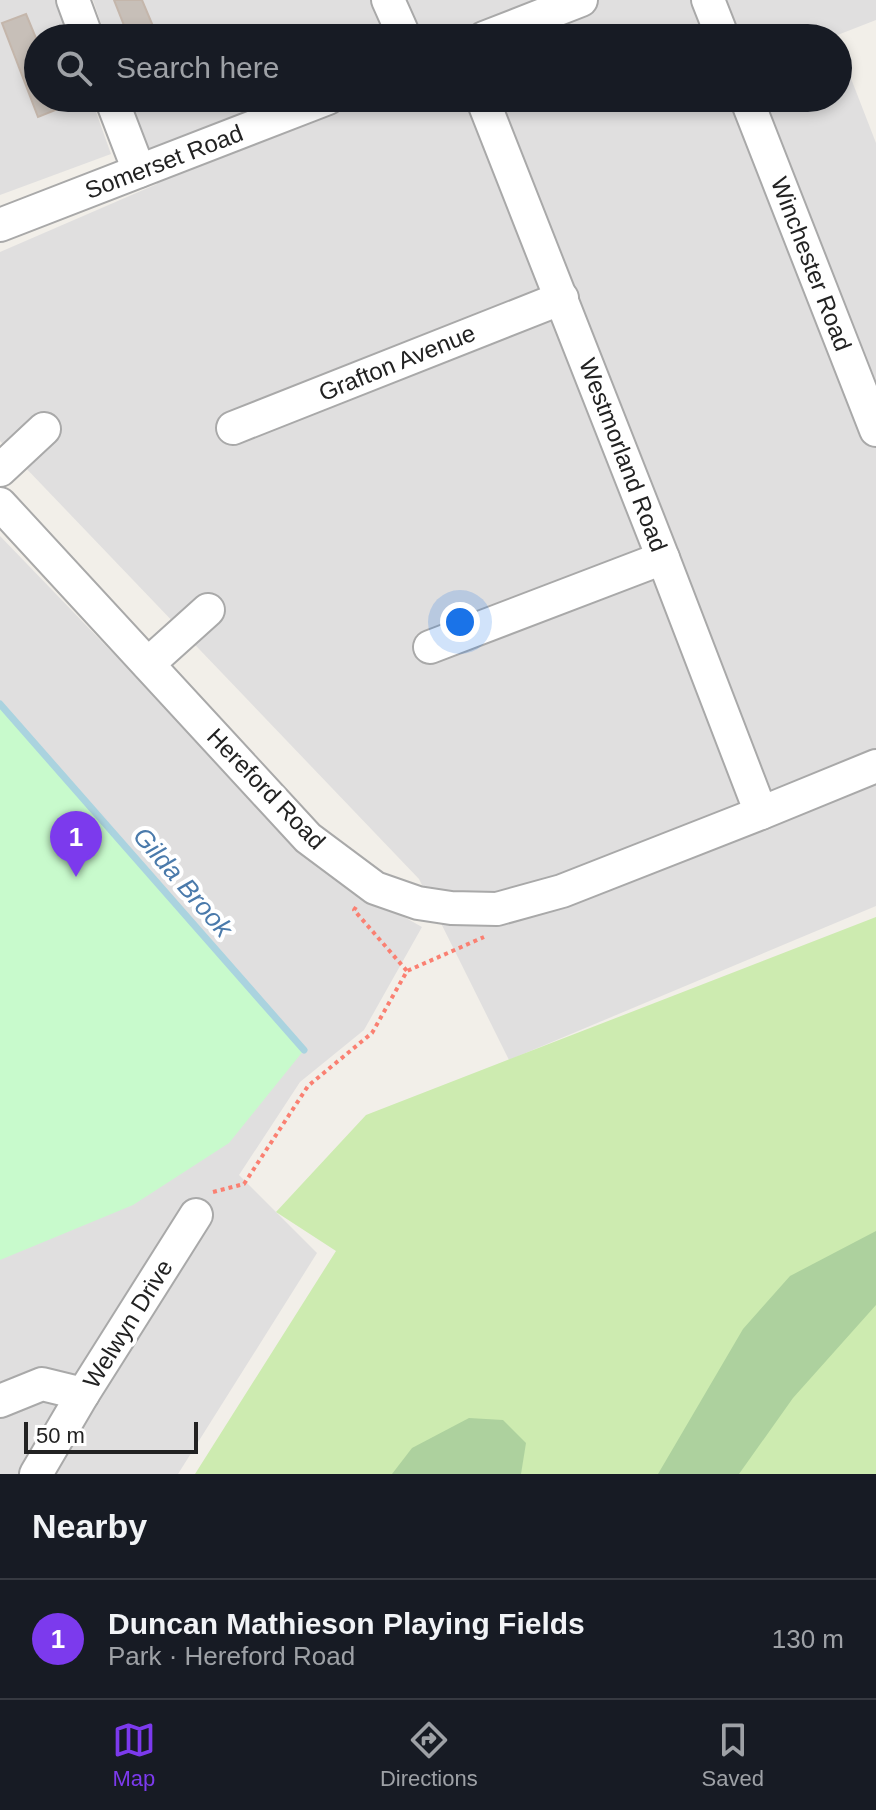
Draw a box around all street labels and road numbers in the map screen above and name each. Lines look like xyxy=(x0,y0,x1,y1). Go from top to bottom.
street label: Somerset Road xyxy=(81,119,246,204)
street label: Winchester Road xyxy=(766,173,857,355)
street label: Grafton Avenue xyxy=(315,319,479,406)
street label: Westmorland Road xyxy=(574,354,673,555)
street label: Hereford Road xyxy=(202,723,331,855)
street label: Welwyn Drive xyxy=(77,1255,178,1393)

